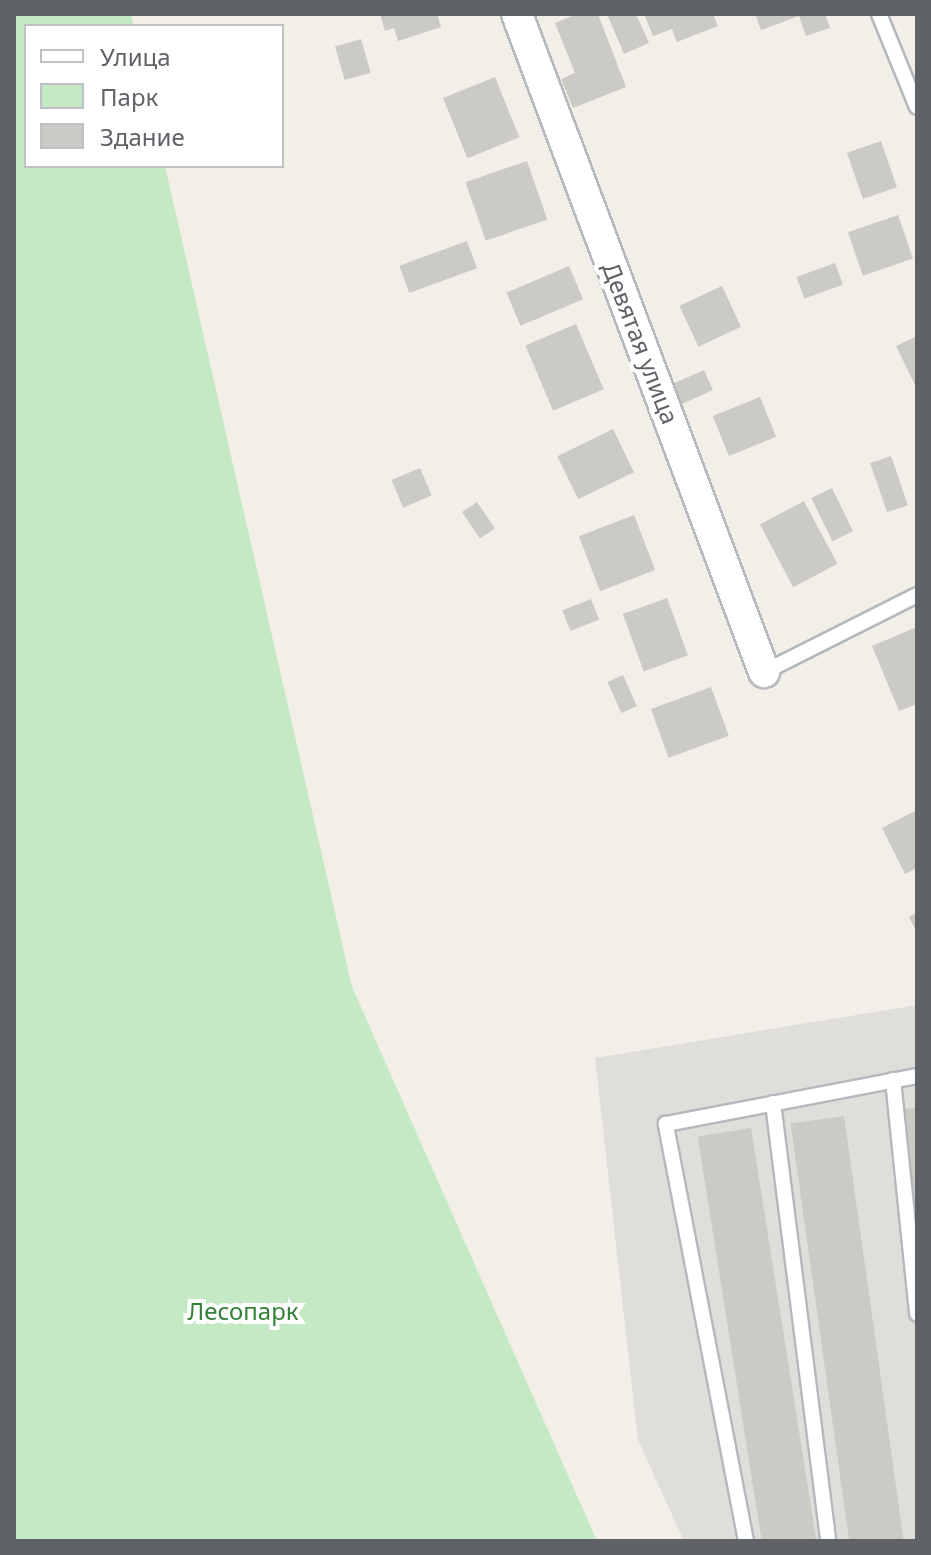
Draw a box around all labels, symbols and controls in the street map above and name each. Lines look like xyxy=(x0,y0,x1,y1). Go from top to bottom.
legend xyxy=(24,24,284,168)
text: Улица xyxy=(100,40,171,73)
text: Парк xyxy=(100,80,158,113)
text: Здание xyxy=(100,120,185,153)
street label: Девятая улица xyxy=(597,258,685,428)
park label: Лесопарк xyxy=(187,1297,299,1325)

